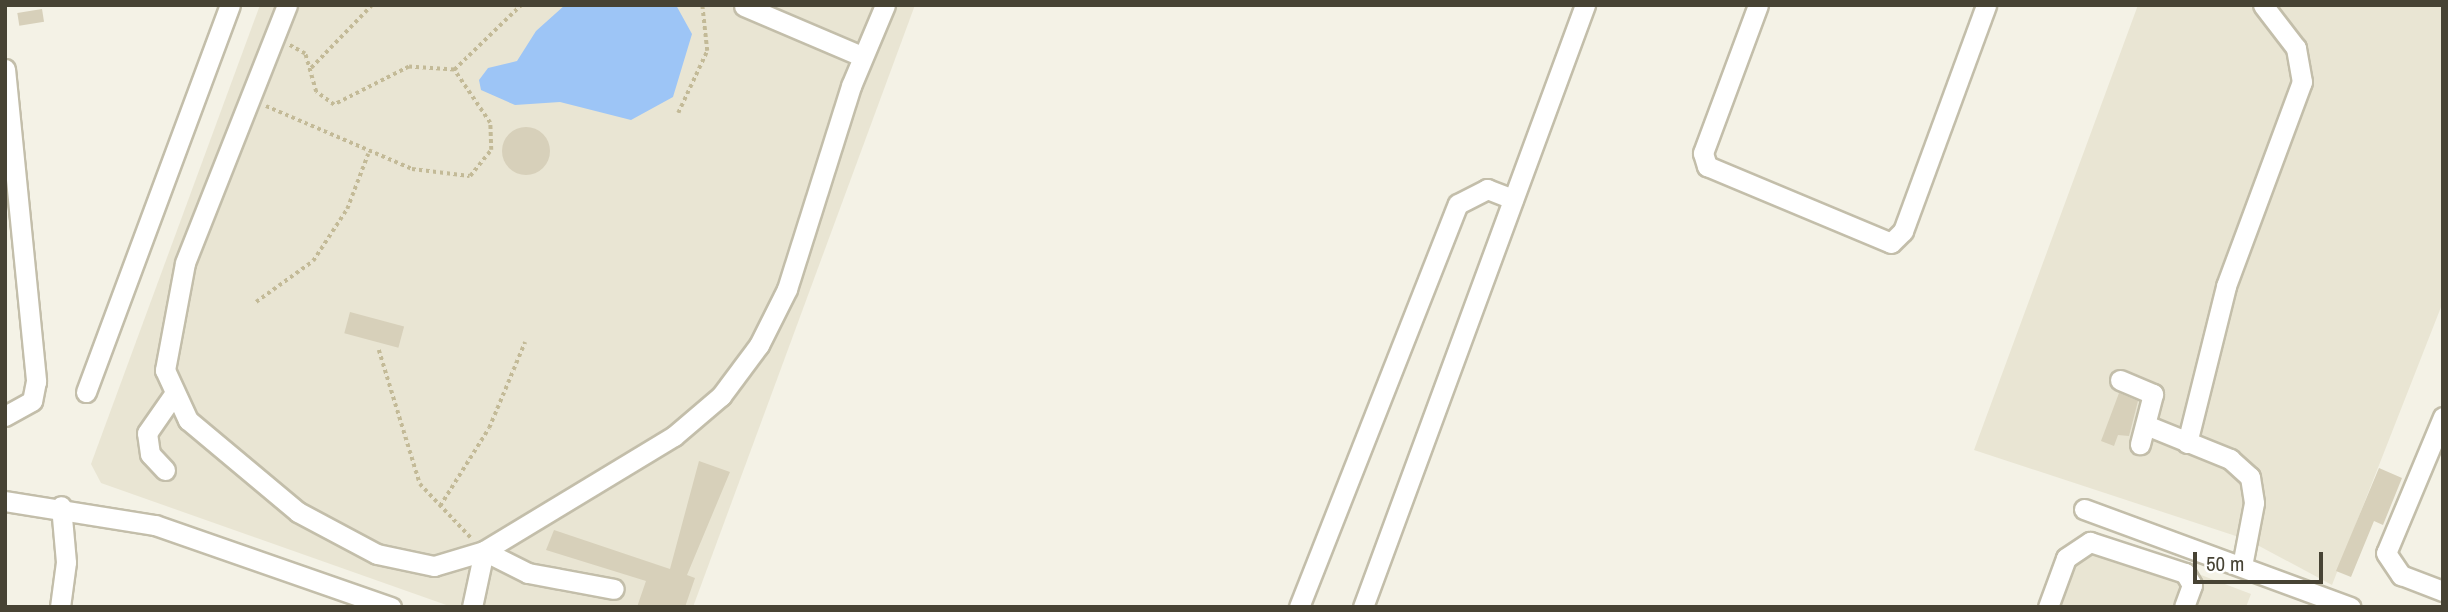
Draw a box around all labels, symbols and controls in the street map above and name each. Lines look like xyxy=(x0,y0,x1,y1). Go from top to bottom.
scale bar xyxy=(2196,538,2326,582)
text: 50 m xyxy=(2206,549,2244,578)

